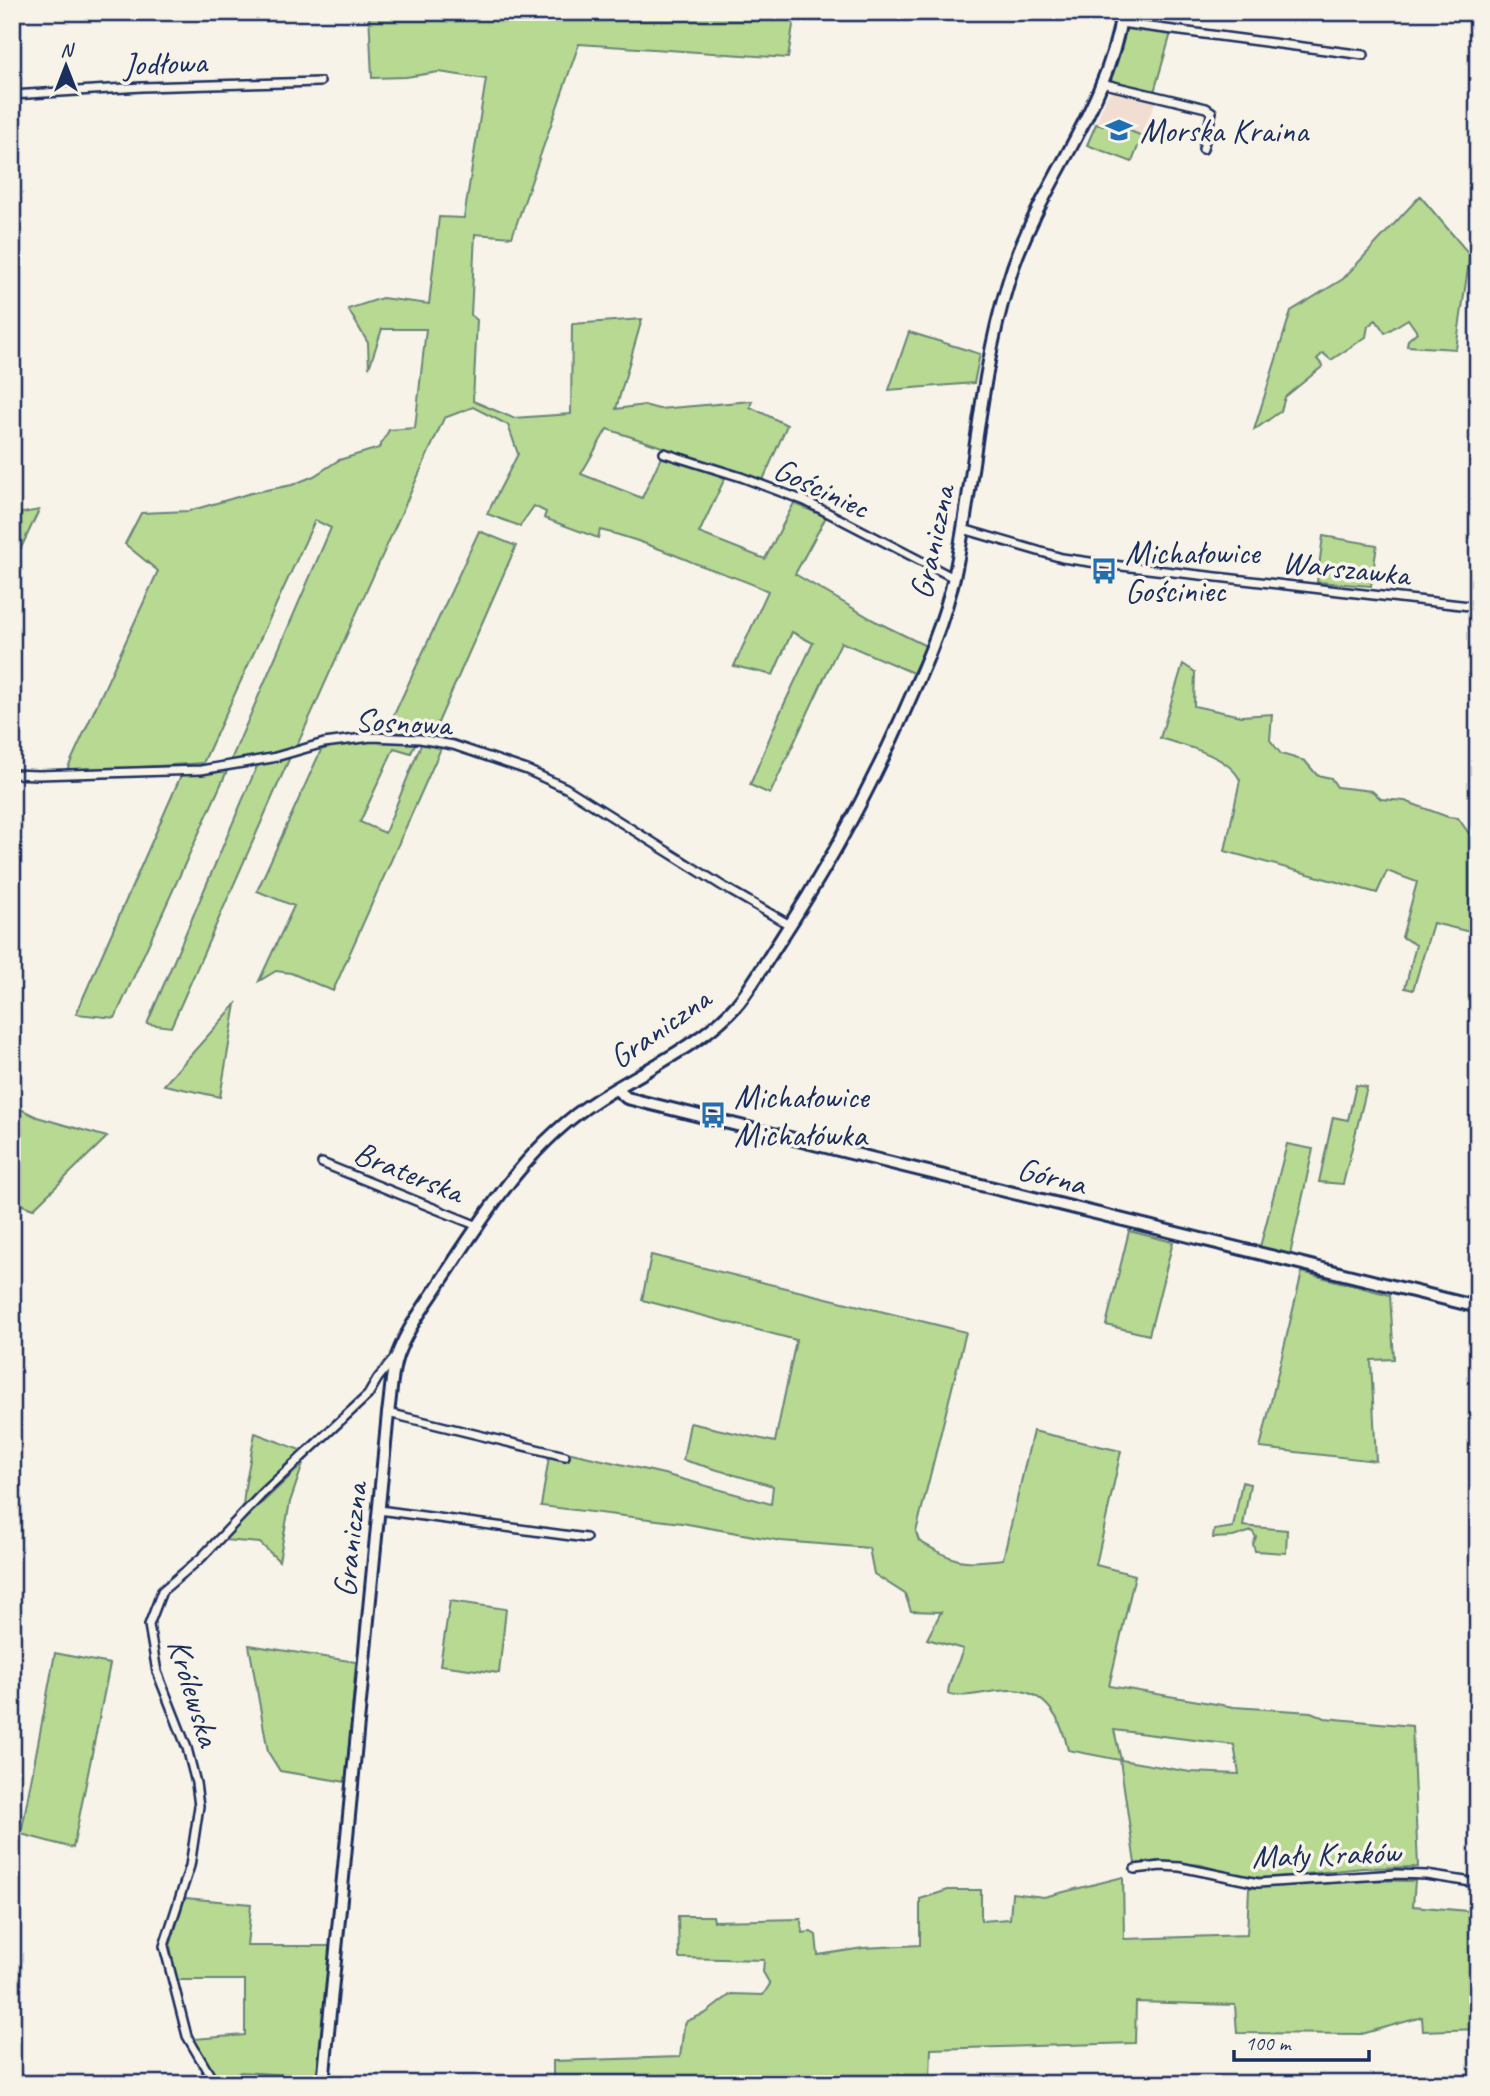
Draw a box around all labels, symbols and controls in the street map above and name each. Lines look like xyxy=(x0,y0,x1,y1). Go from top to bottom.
north arrow xyxy=(32,32,102,102)
text: N xyxy=(60,38,75,62)
street label: Jodłowa xyxy=(121,40,209,86)
place label: Morska Kraina xyxy=(1140,110,1310,152)
school or university icon: Morska Kraina xyxy=(1104,115,1134,145)
street label: Gościniec xyxy=(767,448,878,529)
street label: Graniczna xyxy=(900,480,965,602)
place label: Michałowice Gościniec xyxy=(1125,532,1262,612)
street label: Warszawka xyxy=(1280,540,1414,596)
bus stop icon: Michałowice Gościniec xyxy=(1089,556,1119,586)
street label: Sosnowa xyxy=(354,699,454,746)
street label: Graniczna xyxy=(601,976,720,1078)
place label: Michałowice Michałówka xyxy=(734,1076,871,1156)
bus stop icon: Michałowice Michałówka xyxy=(698,1100,728,1130)
street label: Braterska xyxy=(348,1131,471,1214)
street label: Górna xyxy=(1013,1147,1093,1205)
street label: Graniczna xyxy=(323,1479,377,1599)
street label: Królewska xyxy=(158,1634,231,1753)
street label: Mały Kraków xyxy=(1251,1830,1404,1878)
scale bar xyxy=(1234,2019,1369,2063)
text: 100 m xyxy=(1245,2030,1292,2056)

